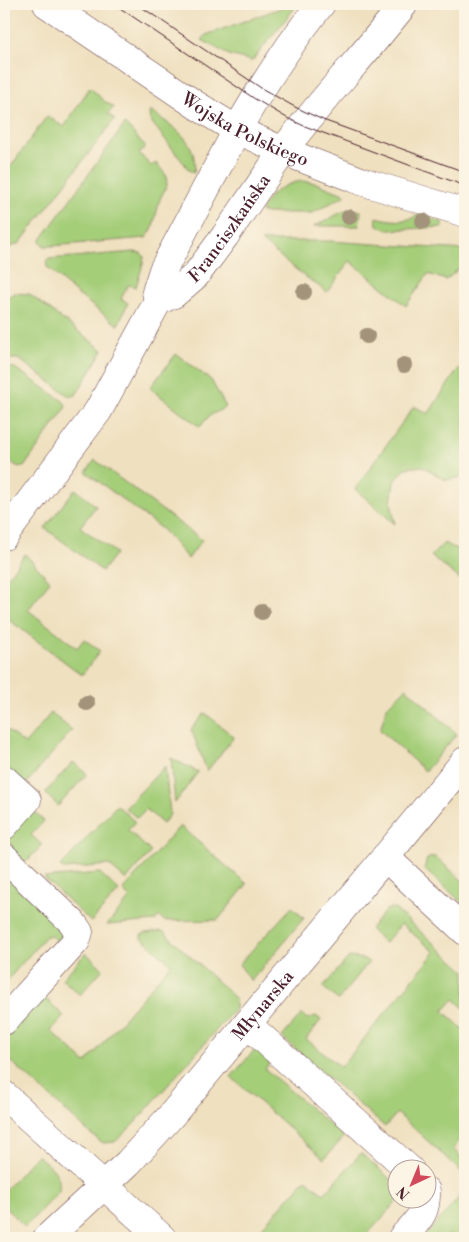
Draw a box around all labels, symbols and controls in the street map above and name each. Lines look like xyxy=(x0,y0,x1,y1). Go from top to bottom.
street label: Wojska Polskiego xyxy=(176,87,312,172)
street label: Franciszkańska xyxy=(184,169,276,288)
street label: Młynarska xyxy=(227,965,300,1045)
north arrow xyxy=(386,1160,436,1210)
text: N xyxy=(393,1182,414,1203)

